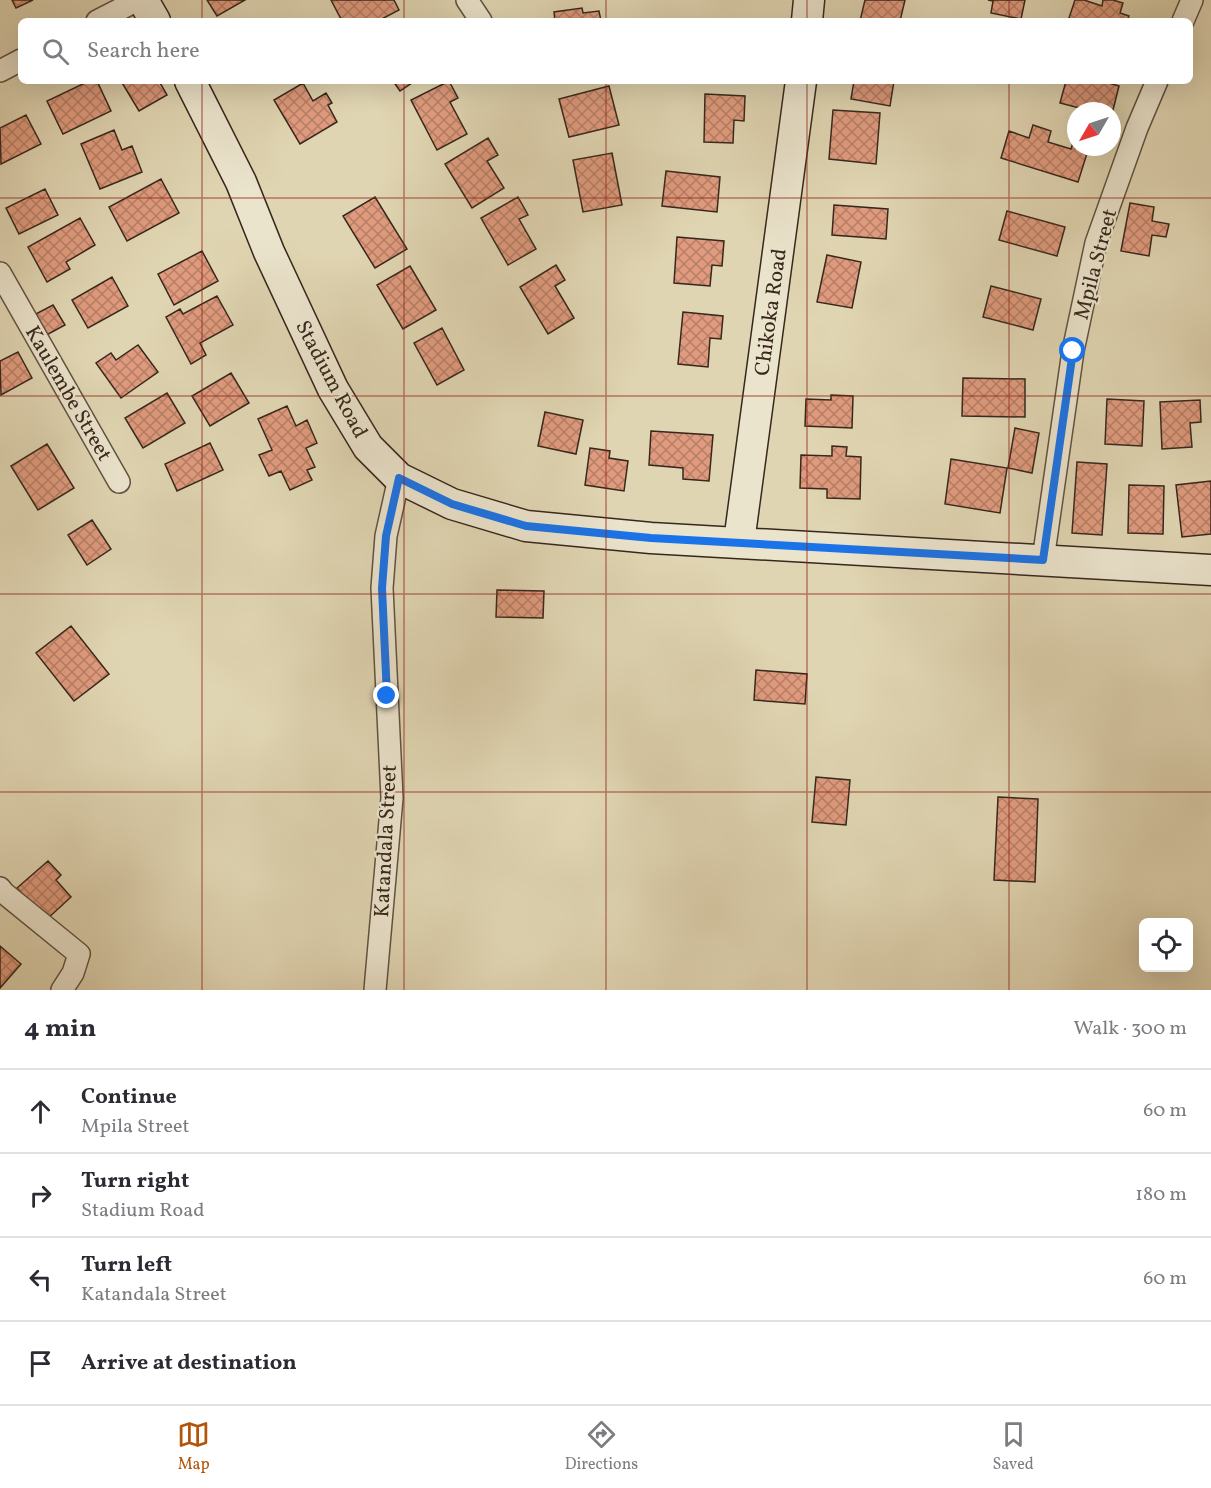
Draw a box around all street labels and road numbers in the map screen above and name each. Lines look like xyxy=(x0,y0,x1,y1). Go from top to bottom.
street label: Mpila Street xyxy=(1068,206,1125,323)
street label: Chikoka Road xyxy=(748,247,795,378)
street label: Stadium Road xyxy=(287,316,374,444)
street label: Kaulembe Street xyxy=(17,321,118,467)
street label: Katandala Street xyxy=(368,764,405,918)

